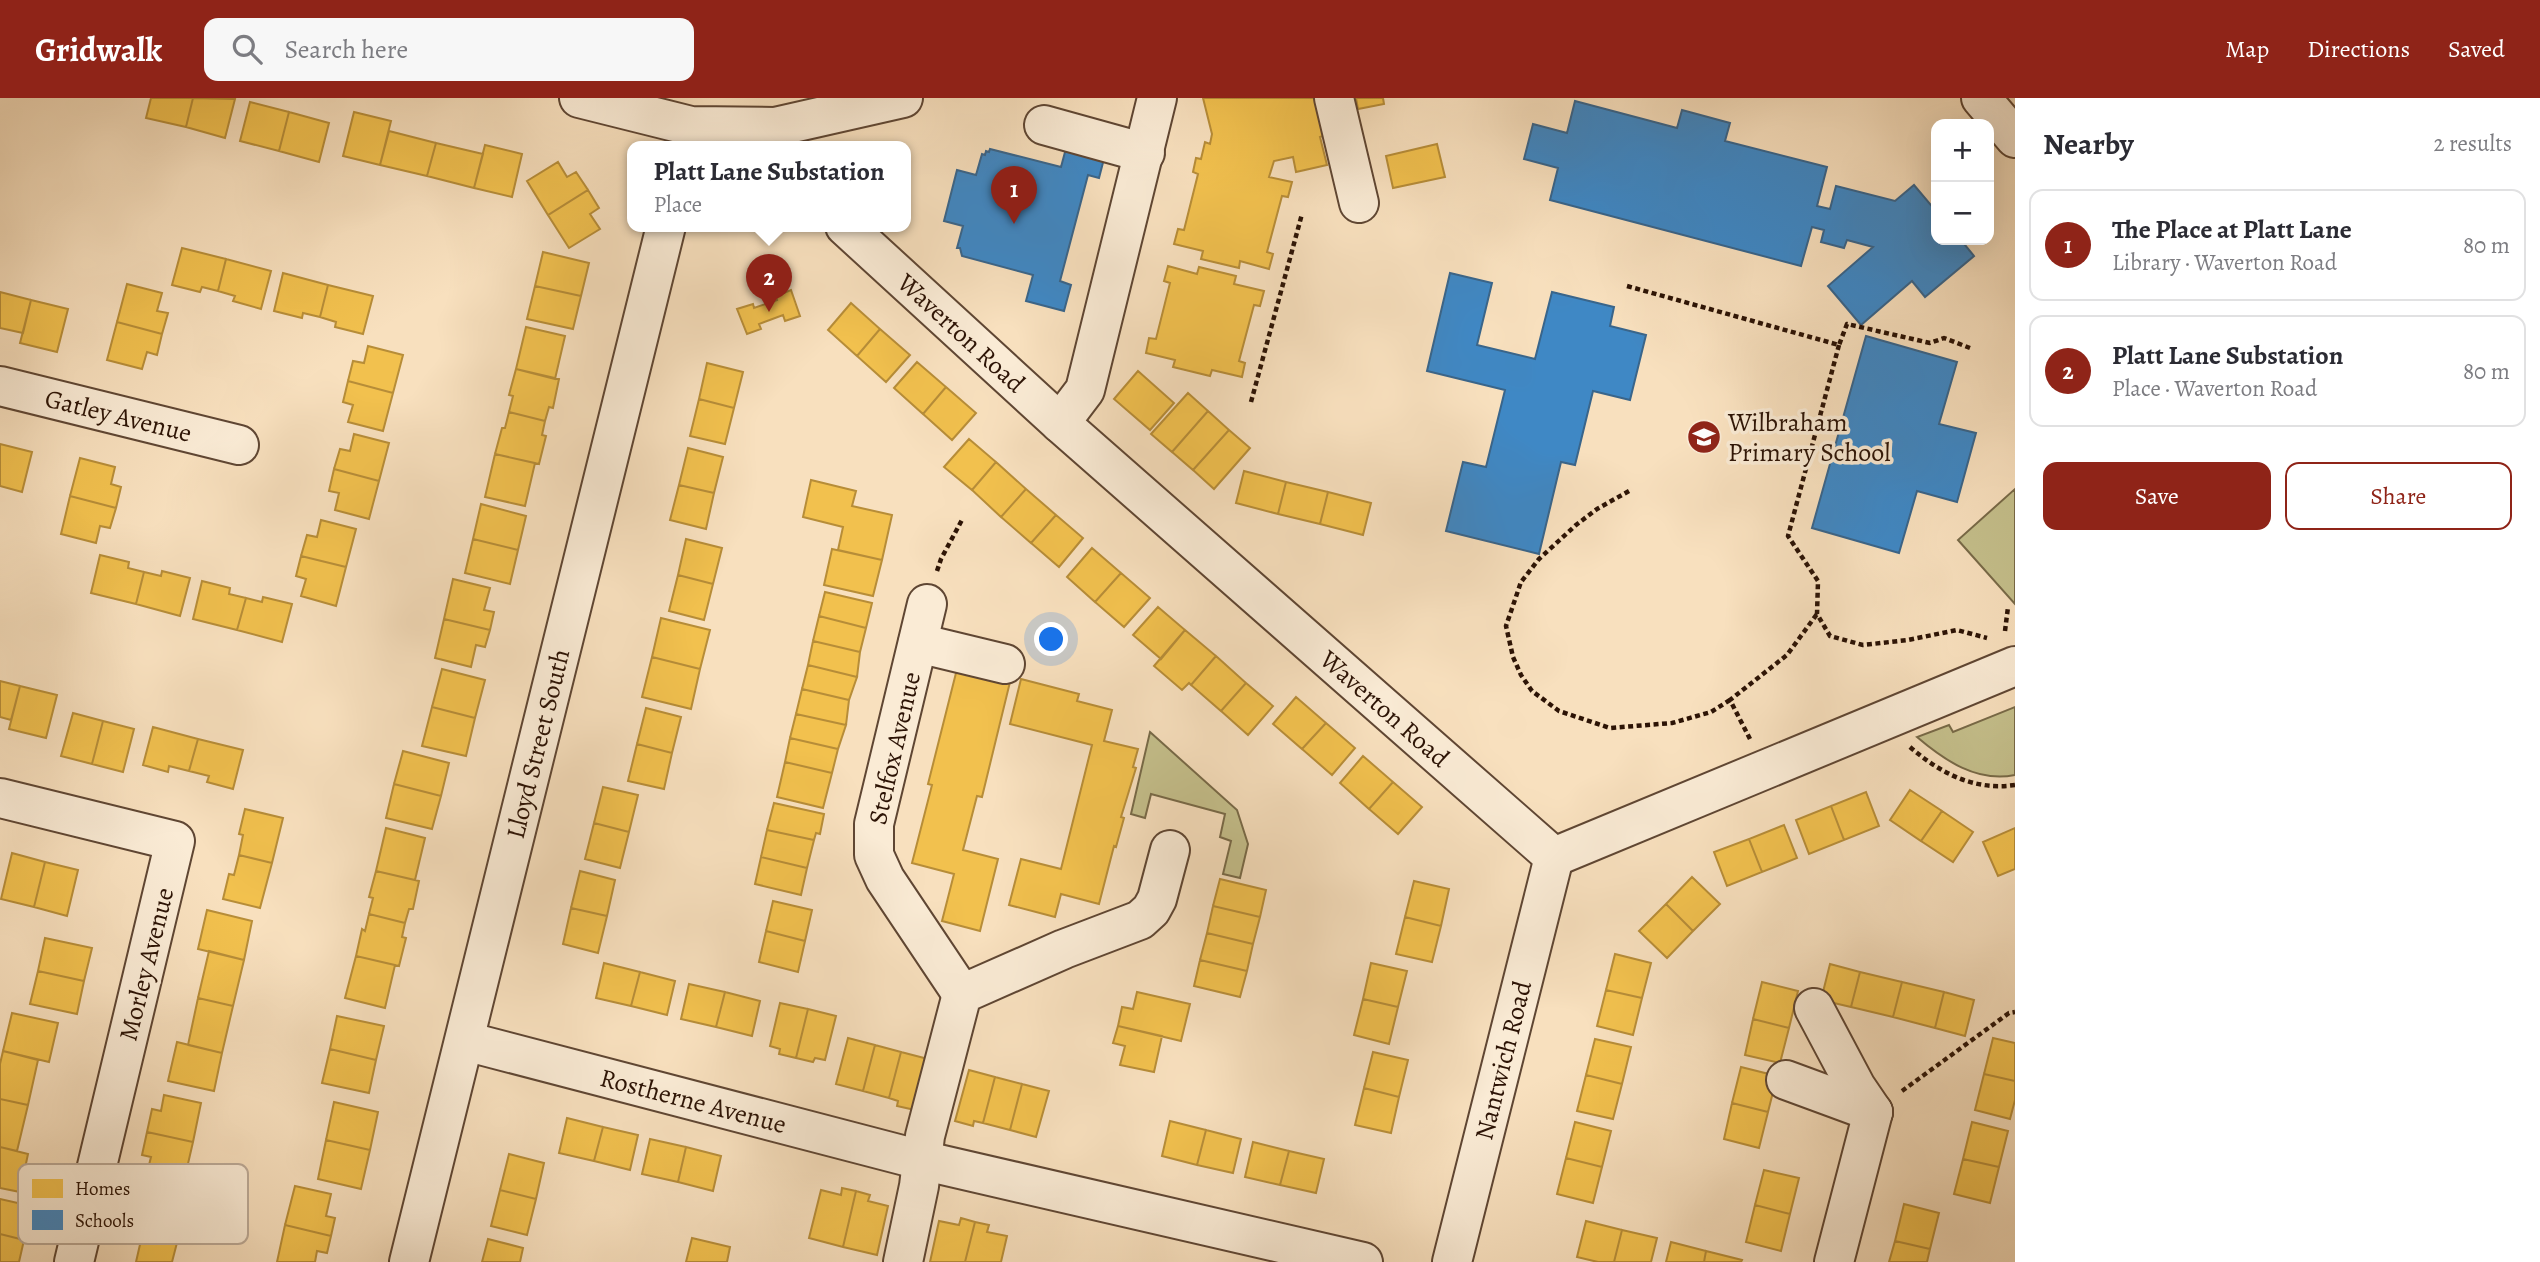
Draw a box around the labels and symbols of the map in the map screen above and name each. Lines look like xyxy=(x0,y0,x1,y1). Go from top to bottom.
pin: 1 xyxy=(991,166,1037,224)
pin: 2 xyxy=(746,254,792,312)
street label: Waverton Road xyxy=(889,265,1033,401)
street label: Gatley Avenue xyxy=(41,381,195,451)
place label: Wilbraham Primary School xyxy=(1727,405,1891,470)
school or university icon: Wilbraham Primary School xyxy=(1685,418,1723,456)
your location xyxy=(1034,622,1068,656)
street label: Waverton Road xyxy=(1311,642,1457,775)
street label: Lloyd Street South xyxy=(498,645,578,842)
street label: Stelfox Avenue xyxy=(860,668,929,828)
street label: Morley Avenue xyxy=(111,884,182,1044)
street label: Nantwich Road xyxy=(1466,977,1540,1144)
street label: Rostherne Avenue xyxy=(596,1060,790,1142)
legend xyxy=(18,1164,248,1244)
text: Homes xyxy=(75,1176,130,1202)
text: Schools xyxy=(75,1208,134,1234)

